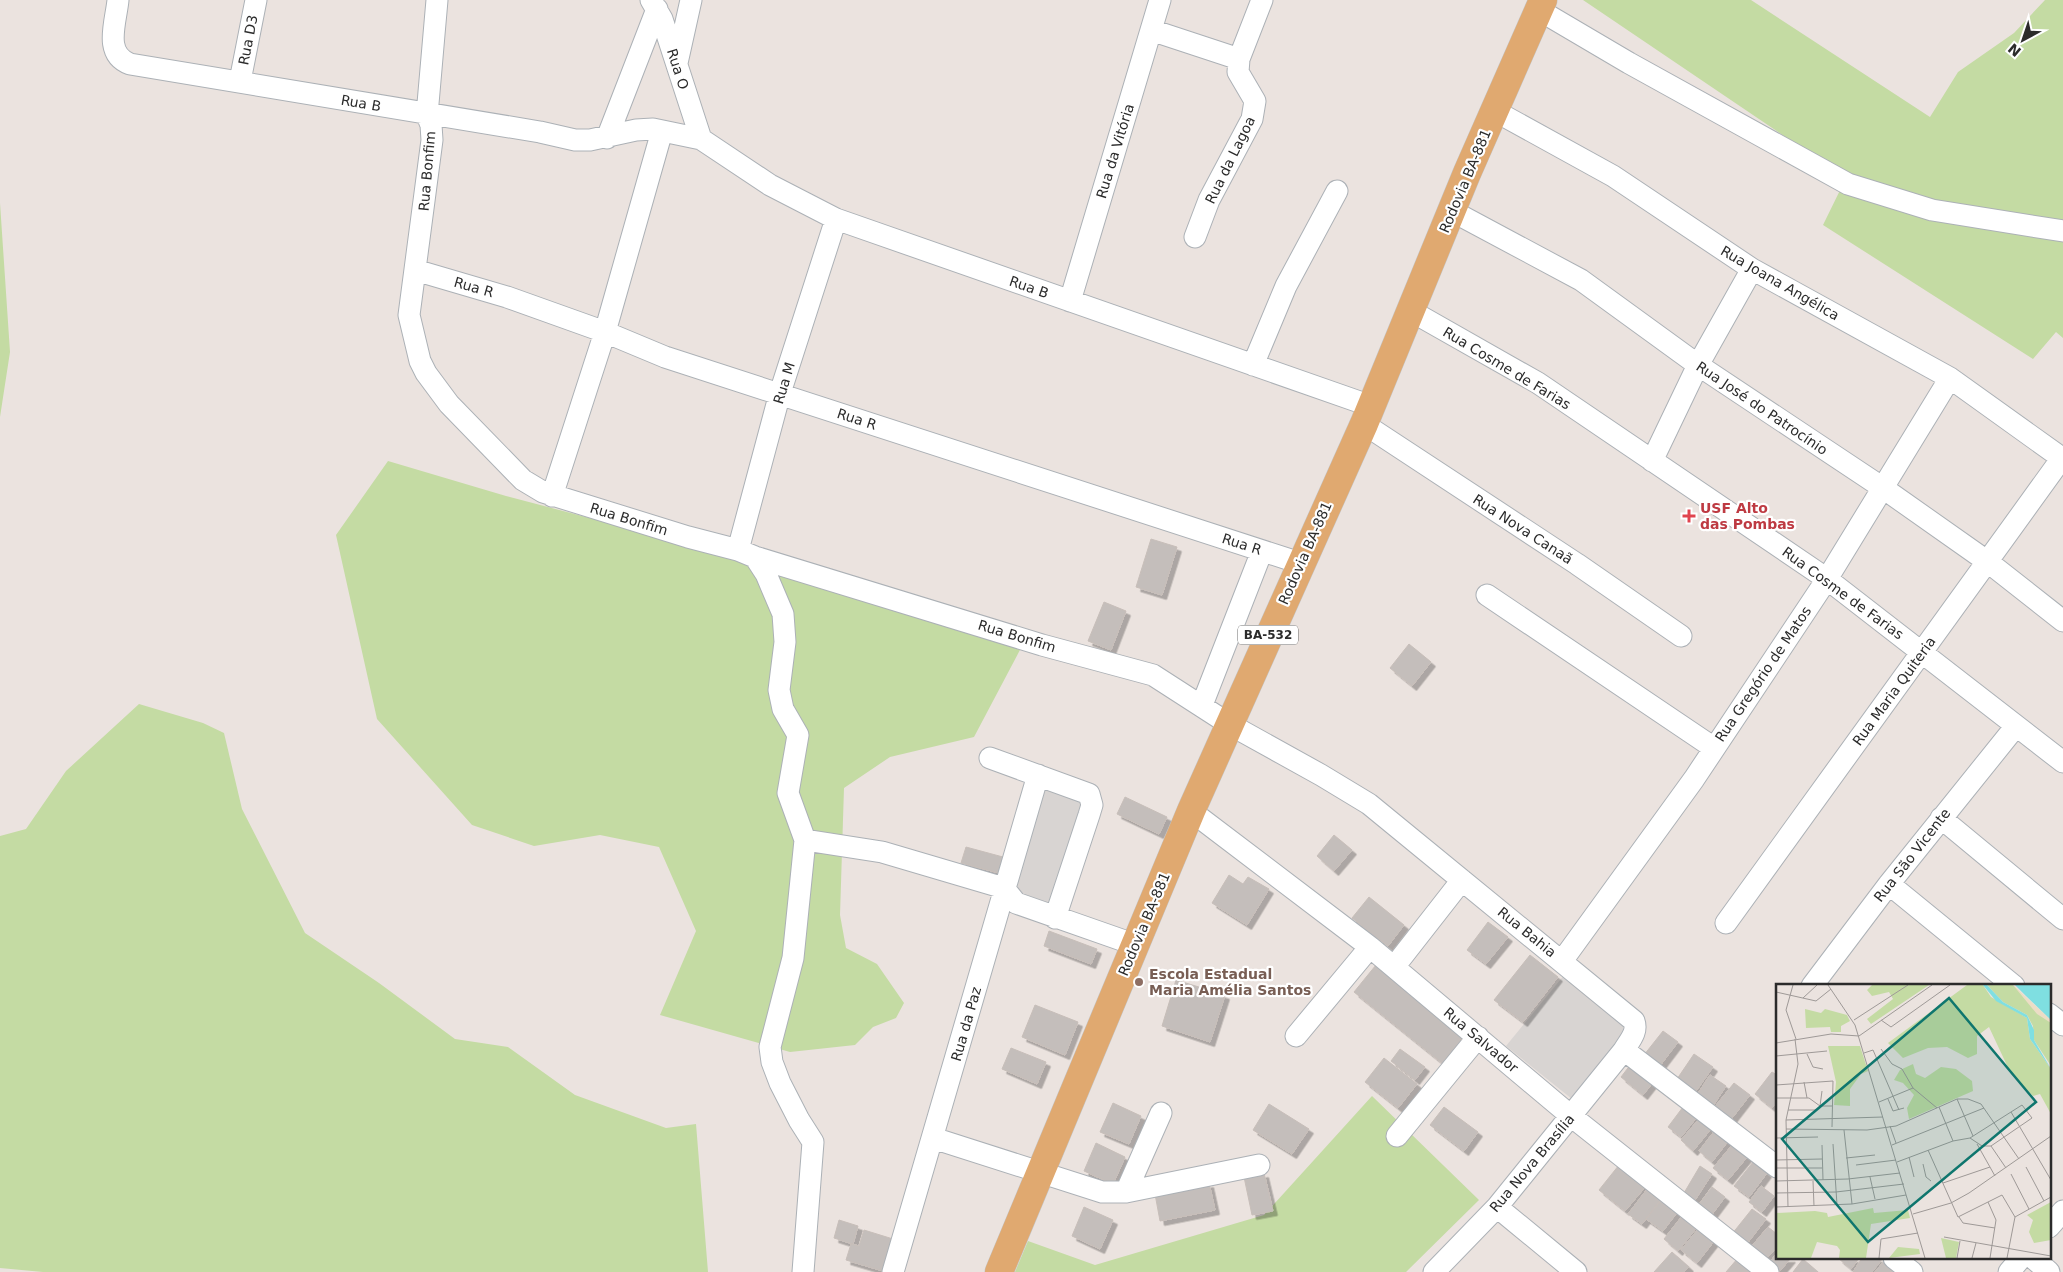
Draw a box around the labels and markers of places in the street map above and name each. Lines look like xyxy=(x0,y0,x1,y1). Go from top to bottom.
place label: USF Alto das Pombas xyxy=(1700,500,1795,532)
marker: USF Alto das Pombas xyxy=(1682,509,1696,523)
place label: Escola Estadual Maria Amélia Santos xyxy=(1149,966,1311,998)
marker: Escola Estadual Maria Amélia Santos xyxy=(1133,976,1145,988)

